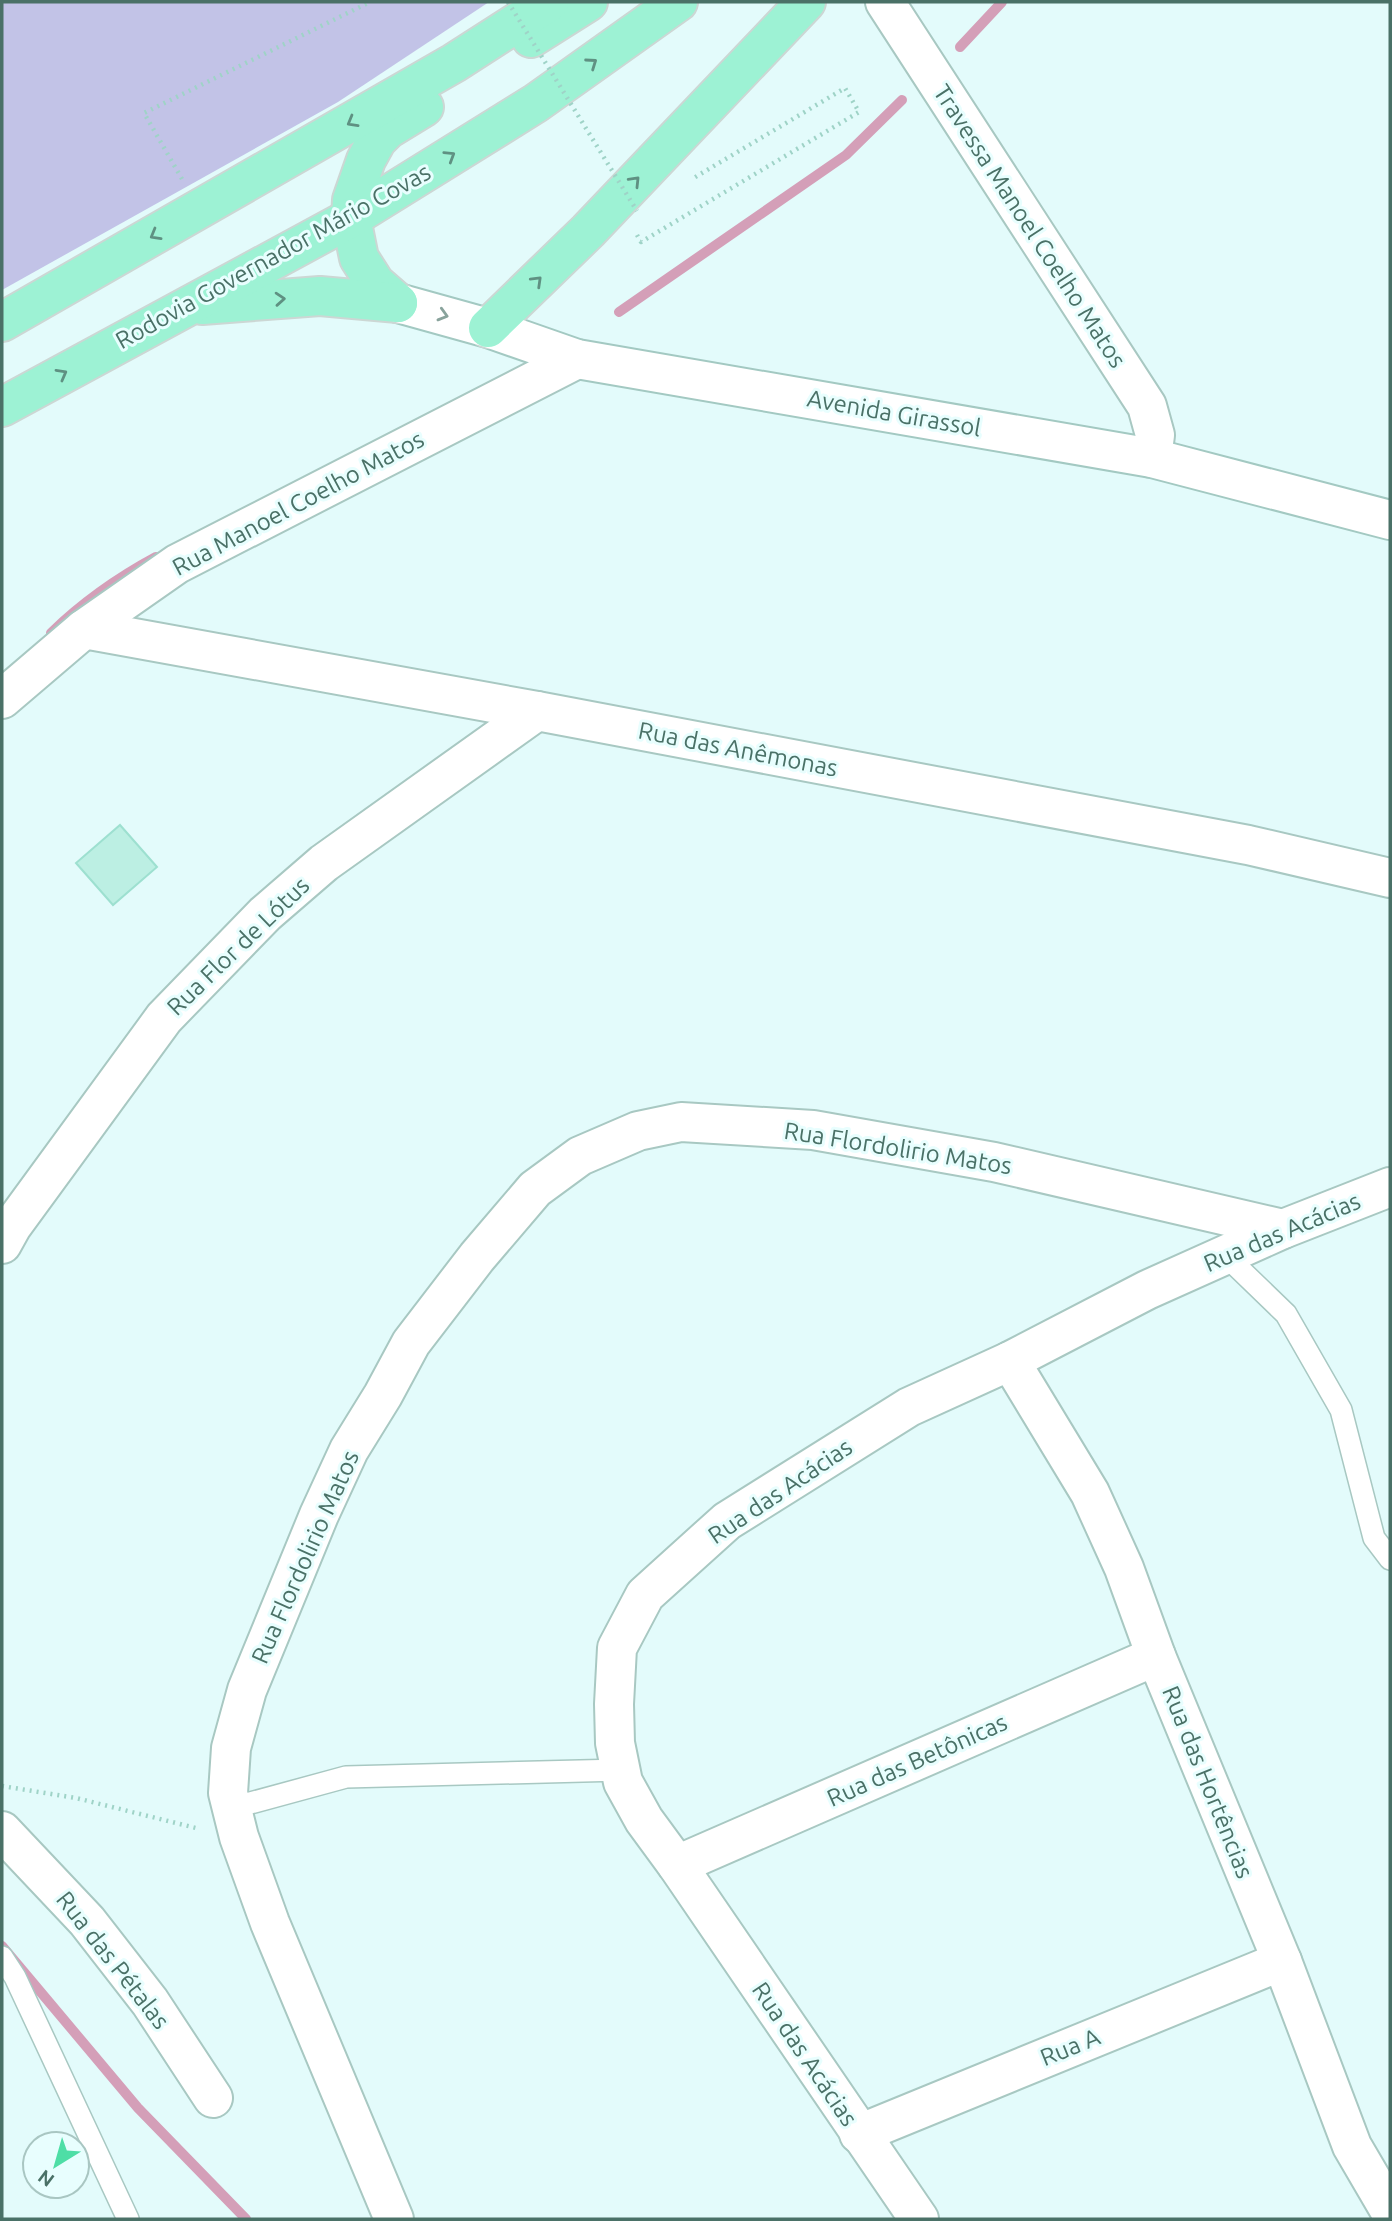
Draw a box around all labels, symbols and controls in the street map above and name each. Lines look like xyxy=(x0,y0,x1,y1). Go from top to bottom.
one-way arrow xyxy=(584,59,596,71)
street label: Travessa Manoel Coelho Matos xyxy=(928,79,1132,373)
one-way arrow xyxy=(347,113,360,126)
one-way arrow xyxy=(443,152,456,165)
street label: Rodovia Governador Mário Covas xyxy=(111,158,435,354)
one-way arrow xyxy=(627,177,639,190)
one-way arrow xyxy=(150,227,162,240)
one-way arrow xyxy=(529,276,542,289)
one-way arrow xyxy=(275,292,286,307)
one-way arrow xyxy=(437,307,449,322)
one-way arrow xyxy=(54,369,67,383)
street label: Avenida Girassol xyxy=(805,384,983,442)
street label: Rua Manoel Coelho Matos xyxy=(168,425,428,581)
street label: Rua das Anêmonas xyxy=(636,716,840,782)
street label: Rua Flor de Lótus xyxy=(161,871,315,1021)
street label: Rua Flordolirio Matos xyxy=(782,1117,1014,1179)
street label: Rua das Acácias xyxy=(1200,1187,1364,1277)
street label: Rua das Acácias xyxy=(703,1433,857,1549)
street label: Rua Flordolirio Matos xyxy=(246,1446,364,1668)
street label: Rua das Hortências xyxy=(1157,1682,1259,1882)
street label: Rua das Betônicas xyxy=(823,1708,1011,1812)
street label: Rua das Pétalas xyxy=(51,1886,175,2034)
street label: Rua das Acácias xyxy=(747,1977,863,2131)
street label: Rua A xyxy=(1036,2023,1104,2071)
north arrow xyxy=(21,2130,91,2200)
text: N xyxy=(33,2166,58,2192)

